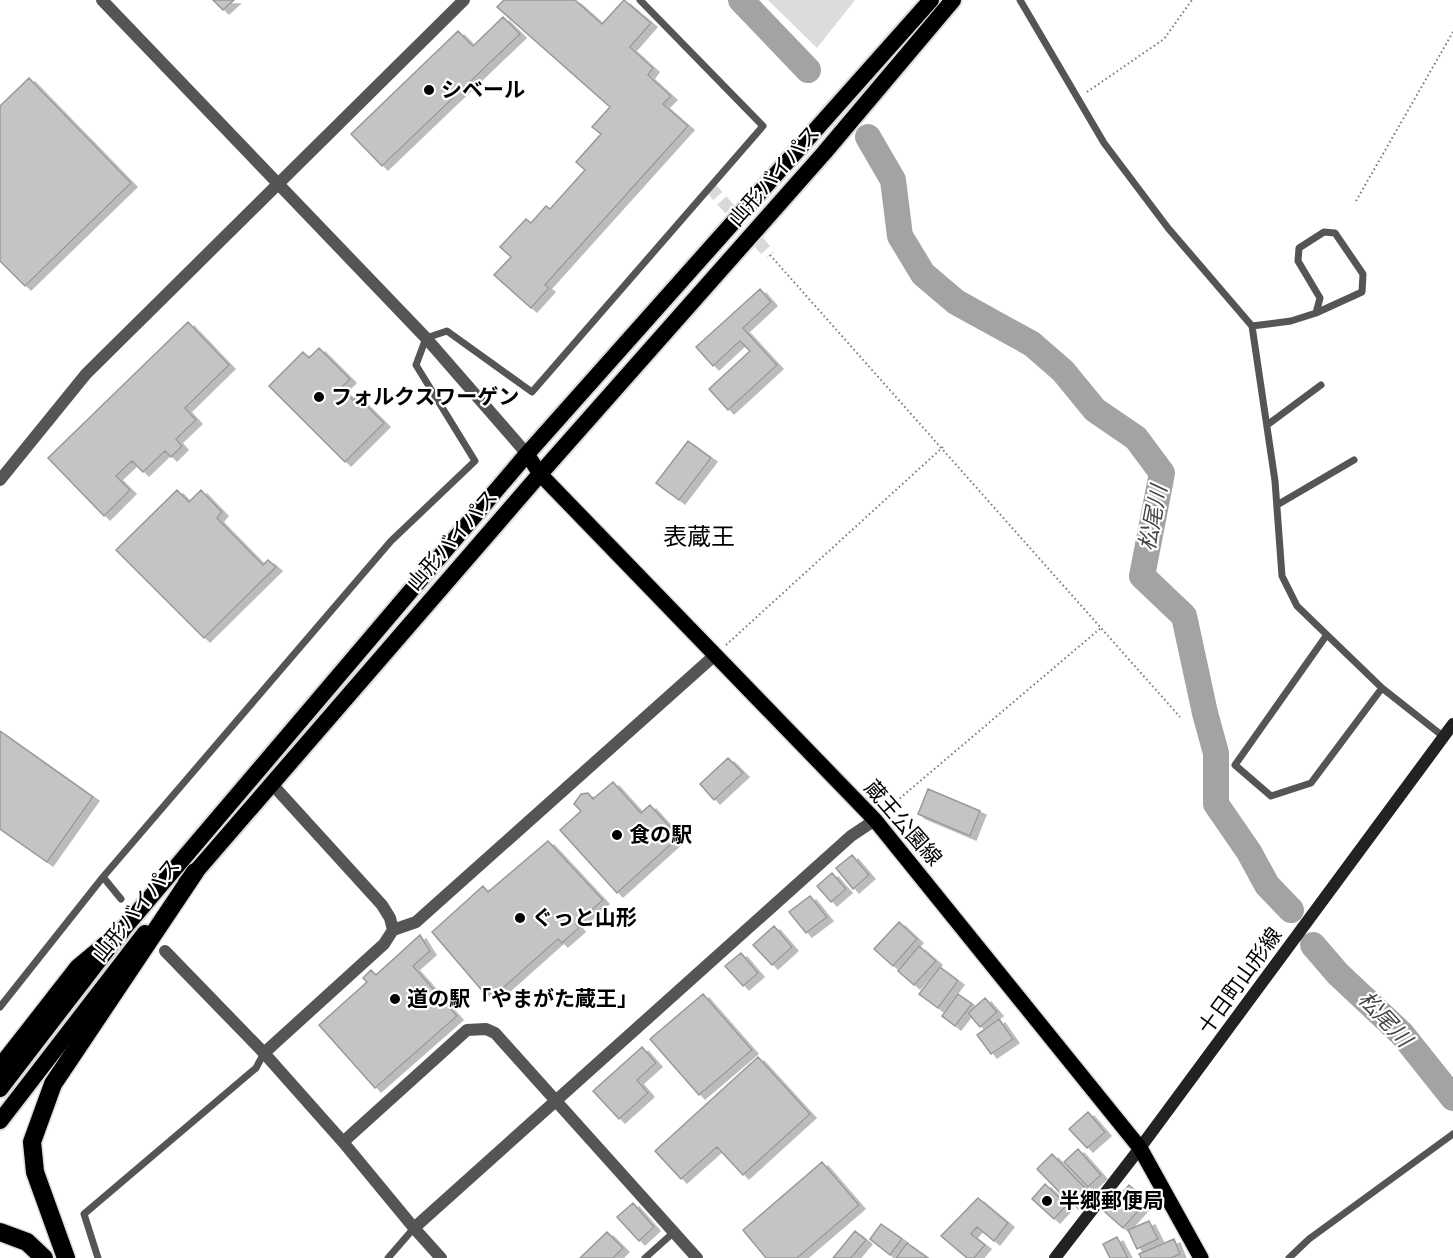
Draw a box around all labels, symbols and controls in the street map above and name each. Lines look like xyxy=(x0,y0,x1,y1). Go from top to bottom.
place label: シベール xyxy=(441,77,525,103)
marker: シベール xyxy=(422,83,436,97)
street label: 山形バイパス xyxy=(723,120,825,232)
place label: フォルクスワーゲン xyxy=(331,384,519,410)
marker: フォルクスワーゲン xyxy=(312,390,326,404)
water label: 松尾川 xyxy=(1133,481,1173,553)
street label: 山形バイパス xyxy=(401,484,503,596)
district label: 表蔵王 xyxy=(663,523,735,551)
street label: 蔵王公園線 xyxy=(859,775,947,871)
place label: 食の駅 xyxy=(629,822,692,848)
marker: 食の駅 xyxy=(610,828,624,842)
street label: 山形バイパス xyxy=(86,853,186,967)
place label: ぐっと山形 xyxy=(532,905,637,931)
marker: ぐっと山形 xyxy=(513,911,527,925)
street label: 十日町山形線 xyxy=(1192,922,1288,1040)
place label: 道の駅「やまがた蔵王」 xyxy=(407,986,638,1012)
water label: 松尾川 xyxy=(1353,986,1419,1054)
marker: 道の駅「やまがた蔵王」 xyxy=(388,992,402,1006)
place label: 半郷郵便局 xyxy=(1059,1188,1164,1214)
marker: 半郷郵便局 xyxy=(1040,1194,1054,1208)

